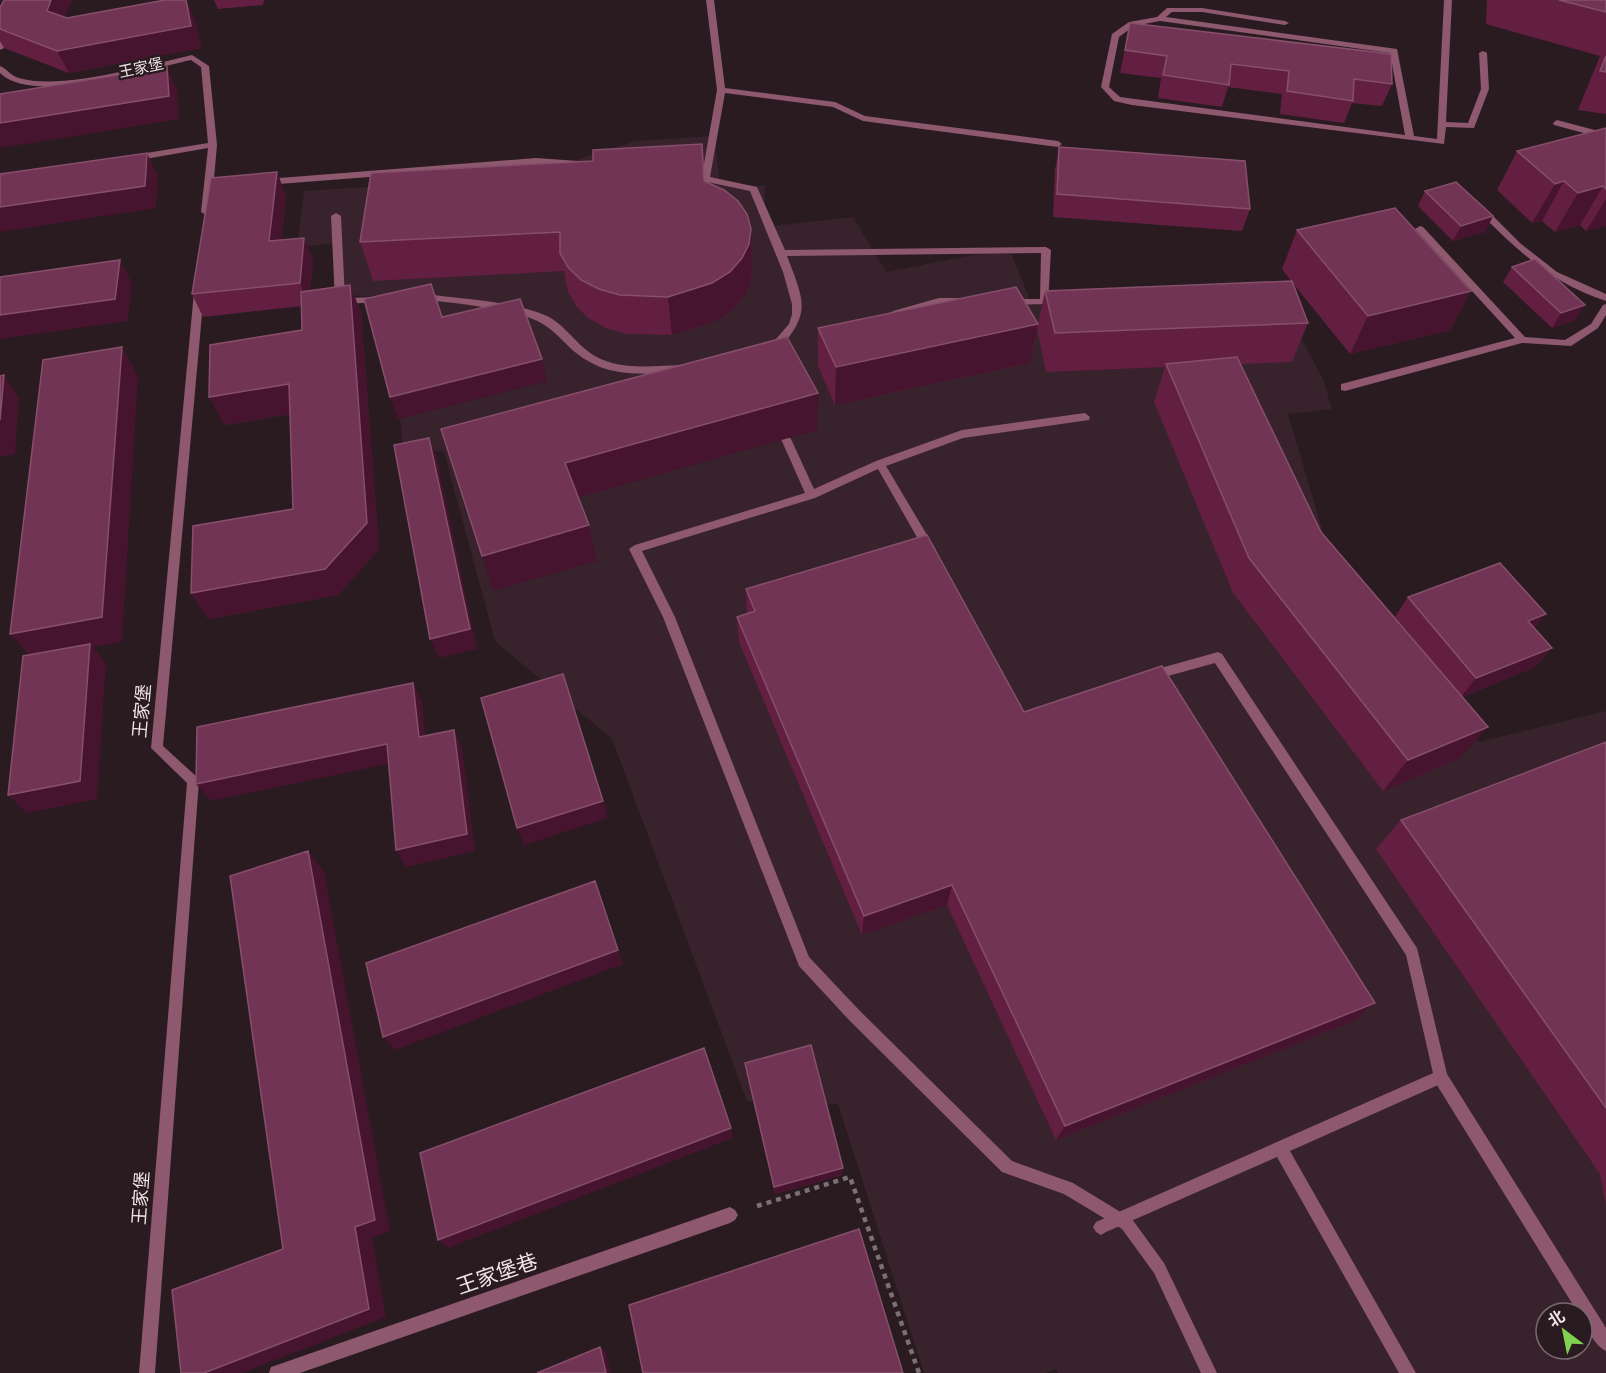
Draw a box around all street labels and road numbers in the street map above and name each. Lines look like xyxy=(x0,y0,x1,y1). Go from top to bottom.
street label: 王家堡 xyxy=(117,55,165,81)
street label: 王家堡 xyxy=(129,683,155,739)
street label: 王家堡 xyxy=(128,1170,154,1226)
street label: 王家堡巷 xyxy=(453,1248,541,1299)

